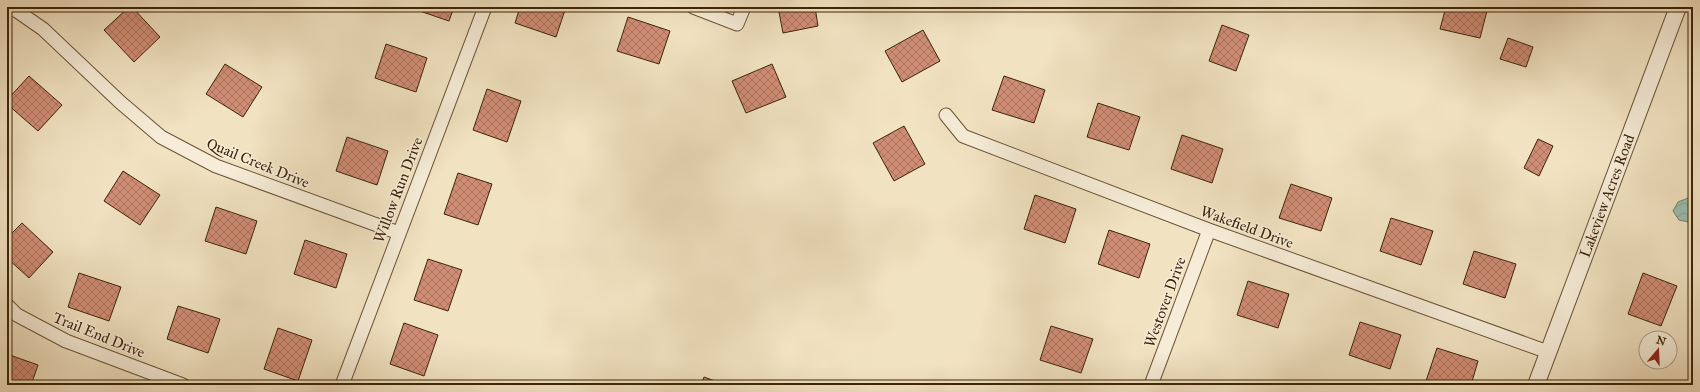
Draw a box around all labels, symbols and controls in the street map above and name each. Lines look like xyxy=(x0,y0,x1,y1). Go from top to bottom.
street label: Lakeview Acres Road xyxy=(1576,131,1638,260)
street label: Quail Creek Drive xyxy=(204,134,312,192)
street label: Willow Run Drive xyxy=(370,135,426,245)
street label: Wakefield Drive xyxy=(1198,202,1296,252)
street label: Westover Drive xyxy=(1140,254,1190,350)
street label: Trail End Drive xyxy=(50,308,148,362)
north arrow xyxy=(1638,330,1678,370)
text: N xyxy=(1655,333,1668,349)

